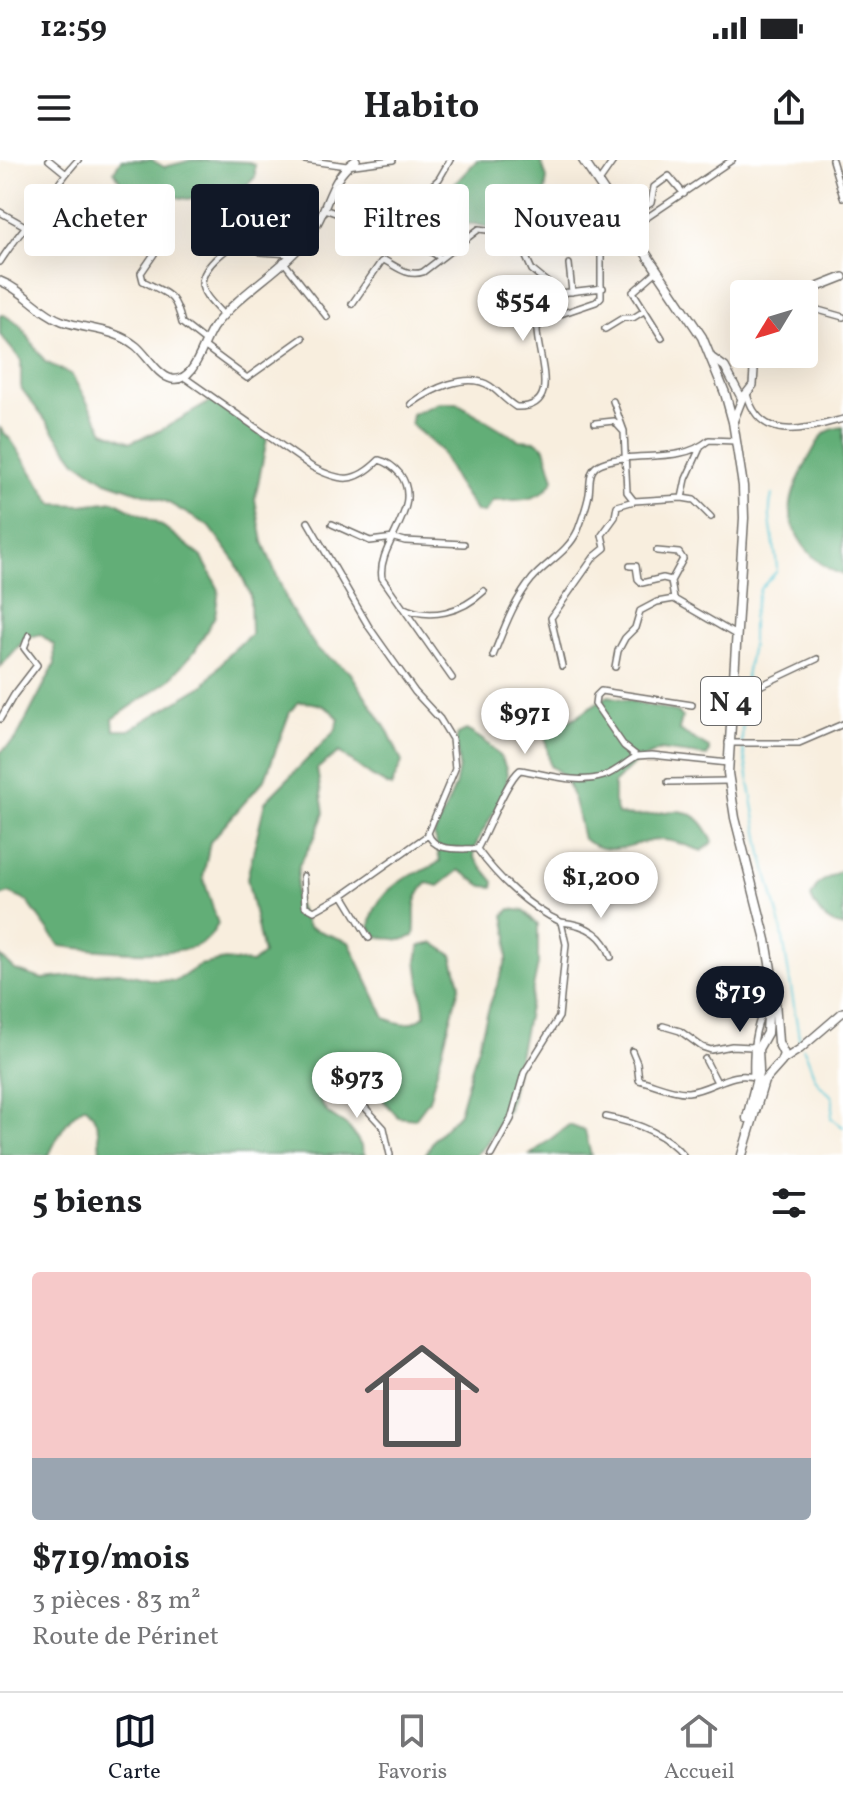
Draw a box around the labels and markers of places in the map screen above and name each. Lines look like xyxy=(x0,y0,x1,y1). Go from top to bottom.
pin: $554 xyxy=(476,275,570,343)
pin: $971 xyxy=(478,688,572,756)
pin: $1,200 xyxy=(536,852,666,920)
pin: $719 xyxy=(693,966,787,1034)
pin: $973 xyxy=(310,1052,404,1120)

